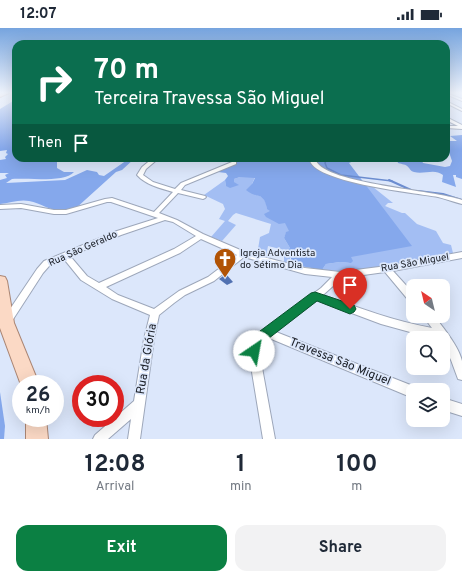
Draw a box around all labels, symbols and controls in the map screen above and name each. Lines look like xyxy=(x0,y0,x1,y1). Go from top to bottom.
text: 12:07 xyxy=(20,5,56,24)
text: 70 m xyxy=(94,53,159,89)
icon: right xyxy=(28,56,80,108)
text: Terceira Travessa São Miguel xyxy=(94,88,324,111)
icon: arrive xyxy=(70,132,92,154)
text: Then xyxy=(28,134,62,153)
street label: Rua São Geraldo xyxy=(46,228,120,270)
church icon: Igreja Adventista do Sétimo Dia xyxy=(212,246,238,279)
place label: Igreja Adventista do Sétimo Dia xyxy=(240,247,315,272)
street label: Rua São Miguel xyxy=(380,251,450,275)
pin xyxy=(333,268,367,309)
icon: arrive xyxy=(339,274,361,296)
north arrow xyxy=(406,279,450,323)
map controls xyxy=(406,279,450,427)
street label: Rua da Glória xyxy=(133,322,161,396)
position arrow xyxy=(233,330,275,372)
button: search xyxy=(406,331,450,375)
street label: Travessa São Miguel xyxy=(287,334,393,390)
speed limit sign: 30 xyxy=(72,375,124,427)
text: 26 xyxy=(26,383,50,409)
button: layers xyxy=(406,383,450,427)
text: km/h xyxy=(26,404,50,417)
text: 12:08 xyxy=(85,450,146,480)
text: 1 xyxy=(236,450,246,480)
text: 100 xyxy=(336,450,377,480)
text: Arrival xyxy=(96,479,134,495)
text: min xyxy=(230,479,252,495)
text: m xyxy=(351,479,362,495)
button: Exit xyxy=(16,525,227,571)
button: Share xyxy=(235,525,446,571)

